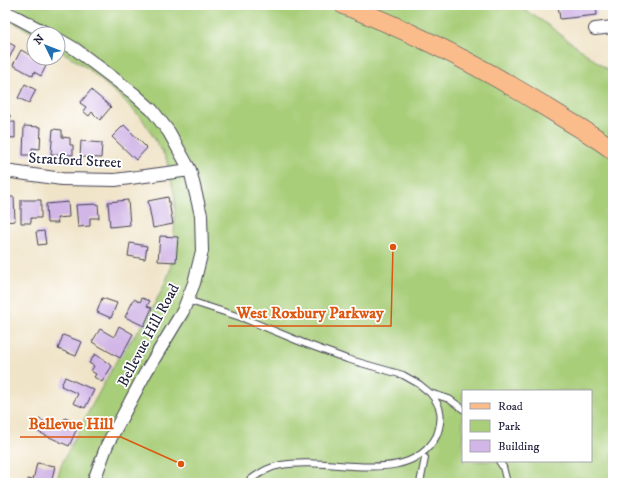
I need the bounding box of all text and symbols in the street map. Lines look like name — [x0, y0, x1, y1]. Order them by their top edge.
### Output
north arrow — [26, 26, 66, 66]
text: N — [31, 32, 48, 48]
street label: Stratford Street — [28, 149, 122, 172]
street label: Bellevue Hill Road — [113, 280, 184, 390]
callout: West Roxbury Parkway — [228, 298, 391, 326]
text: West Roxbury Parkway — [235, 303, 384, 323]
legend — [462, 390, 592, 462]
text: Road — [498, 399, 523, 414]
callout: Bellevue Hill — [20, 409, 121, 437]
text: Bellevue Hill — [29, 414, 115, 434]
text: Park — [498, 419, 520, 434]
text: Building — [498, 439, 539, 454]

